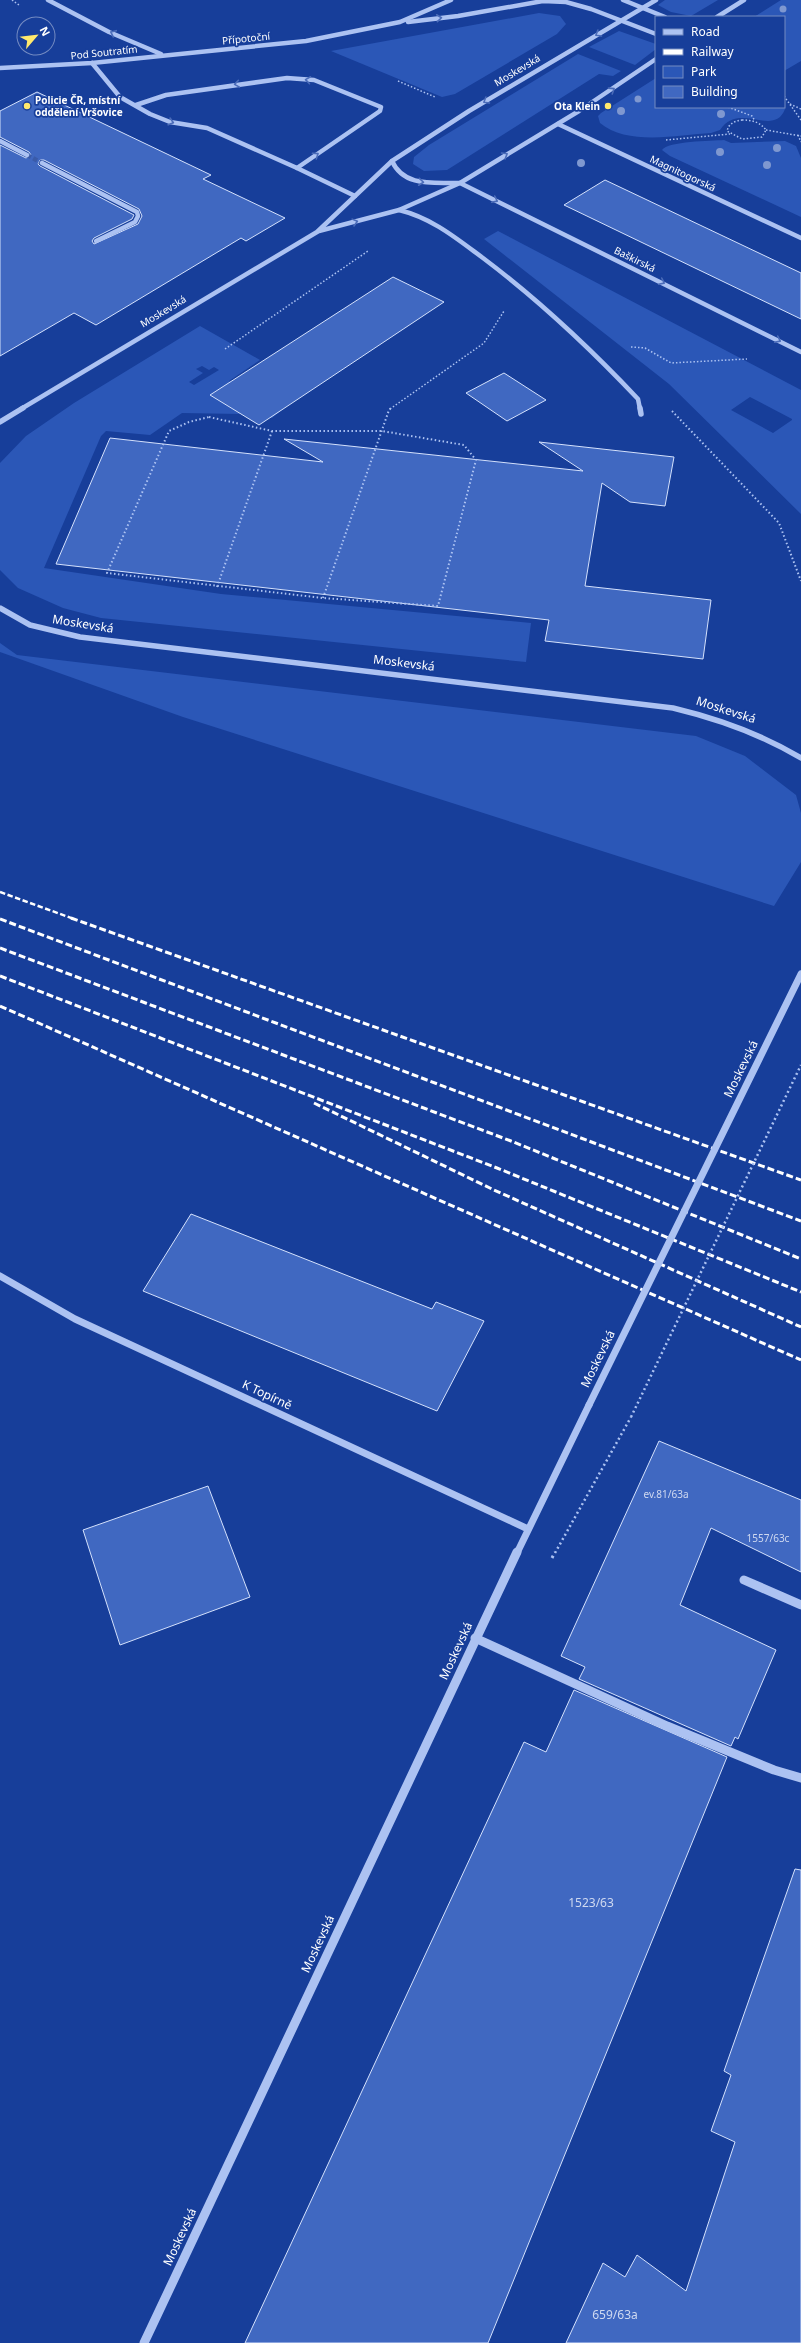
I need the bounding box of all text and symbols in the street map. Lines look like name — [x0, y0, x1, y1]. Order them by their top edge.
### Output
one-way arrow — [436, 14, 442, 23]
north arrow — [16, 16, 56, 56]
legend — [655, 16, 785, 108]
text: Road — [691, 23, 720, 40]
text: N — [37, 24, 54, 39]
street label: Přípotoční — [221, 28, 271, 47]
one-way arrow — [595, 29, 602, 37]
one-way arrow — [109, 30, 117, 38]
street label: Pod Soutratím — [70, 42, 138, 62]
text: Railway — [691, 43, 735, 60]
street label: Moskevská — [491, 51, 543, 89]
text: Park — [691, 63, 717, 80]
one-way arrow — [305, 76, 311, 85]
one-way arrow — [234, 79, 240, 88]
text: Building — [691, 83, 738, 100]
one-way arrow — [608, 87, 615, 94]
place label: Policie ČR, místní oddělení Vršovice — [35, 93, 123, 119]
one-way arrow — [483, 96, 490, 104]
place label: Ota Klein — [554, 99, 600, 113]
marker: Policie ČR, místní oddělení Vršovice — [22, 101, 32, 111]
marker: Ota Klein — [603, 101, 613, 111]
one-way arrow — [167, 117, 174, 126]
street label: Magnitogorská — [648, 152, 718, 194]
one-way arrow — [311, 153, 318, 160]
one-way arrow — [501, 153, 508, 160]
one-way arrow — [418, 177, 424, 186]
one-way arrow — [491, 195, 498, 203]
one-way arrow — [351, 218, 358, 227]
street label: Baškirská — [612, 243, 658, 275]
one-way arrow — [657, 278, 665, 285]
street label: Moskevská — [137, 292, 189, 330]
one-way arrow — [774, 335, 781, 343]
street label: Moskevská — [51, 610, 115, 637]
street label: Moskevská — [372, 650, 436, 675]
street label: Moskevská — [694, 692, 758, 727]
street label: Moskevská — [719, 1037, 762, 1100]
street label: Moskevská — [576, 1327, 619, 1390]
street label: K Topírně — [239, 1376, 295, 1414]
house number: ev.81/63a — [643, 1487, 689, 1501]
house number: 1557/63c — [747, 1531, 790, 1545]
street label: Moskevská — [435, 1619, 476, 1682]
house number: 1523/63 — [568, 1894, 614, 1911]
street label: Moskevská — [297, 1912, 338, 1975]
street label: Moskevská — [159, 2205, 200, 2268]
house number: 659/63a — [592, 2306, 638, 2323]

